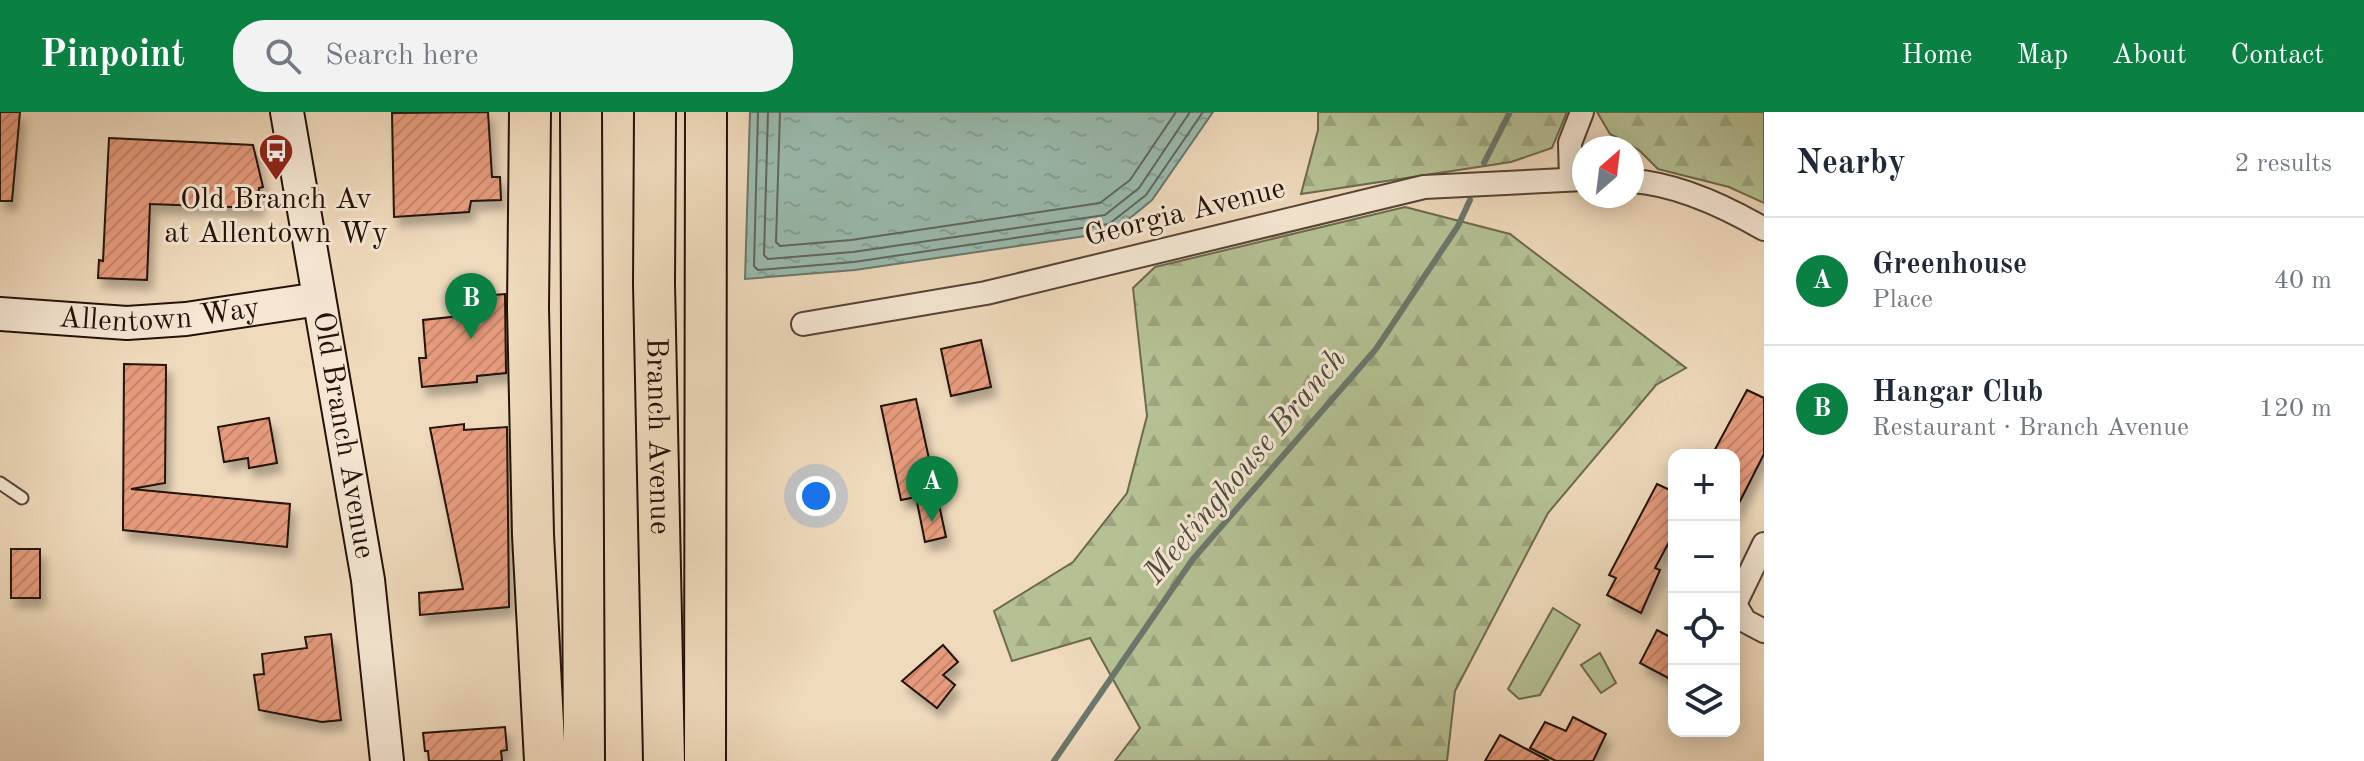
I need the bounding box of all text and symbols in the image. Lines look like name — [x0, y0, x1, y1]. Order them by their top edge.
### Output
search box — [233, 20, 793, 92]
icon: search — [261, 34, 305, 78]
text: Pinpoint — [40, 37, 185, 75]
text: Search here — [325, 41, 479, 71]
text: Home — [1901, 42, 1972, 70]
text: Map — [2016, 42, 2068, 70]
text: About — [2112, 42, 2187, 70]
text: Contact — [2231, 42, 2324, 70]
bus stop icon: Old Branch Av at Allentown Wy — [257, 132, 295, 182]
north arrow — [1572, 136, 1644, 208]
text: Nearby — [1796, 147, 1906, 181]
text: 2 results — [2234, 151, 2332, 177]
street label: Georgia Avenue — [1082, 174, 1288, 252]
place label: Old Branch Av at Allentown Wy — [164, 185, 388, 249]
text: Greenhouse — [1872, 250, 2027, 280]
text: A — [1812, 268, 1832, 294]
text: 40 m — [2274, 268, 2332, 294]
pin: B — [445, 273, 497, 339]
text: Place — [1872, 287, 1933, 313]
street label: Allentown Way — [58, 293, 262, 338]
street label: Old Branch Avenue — [307, 309, 379, 561]
street label: Branch Avenue — [640, 337, 674, 535]
water label: Meetinghouse Branch — [1138, 343, 1353, 591]
text: Hangar Club — [1872, 378, 2043, 408]
text: B — [1813, 396, 1831, 422]
text: 120 m — [2259, 396, 2332, 422]
text: Restaurant · Branch Avenue — [1872, 415, 2189, 441]
map controls — [1668, 449, 1740, 737]
button: + — [1668, 449, 1740, 521]
pin: A — [906, 456, 958, 522]
your location — [796, 476, 836, 516]
button: − — [1668, 521, 1740, 593]
button: locate — [1668, 593, 1740, 665]
button: layers — [1668, 665, 1740, 737]

